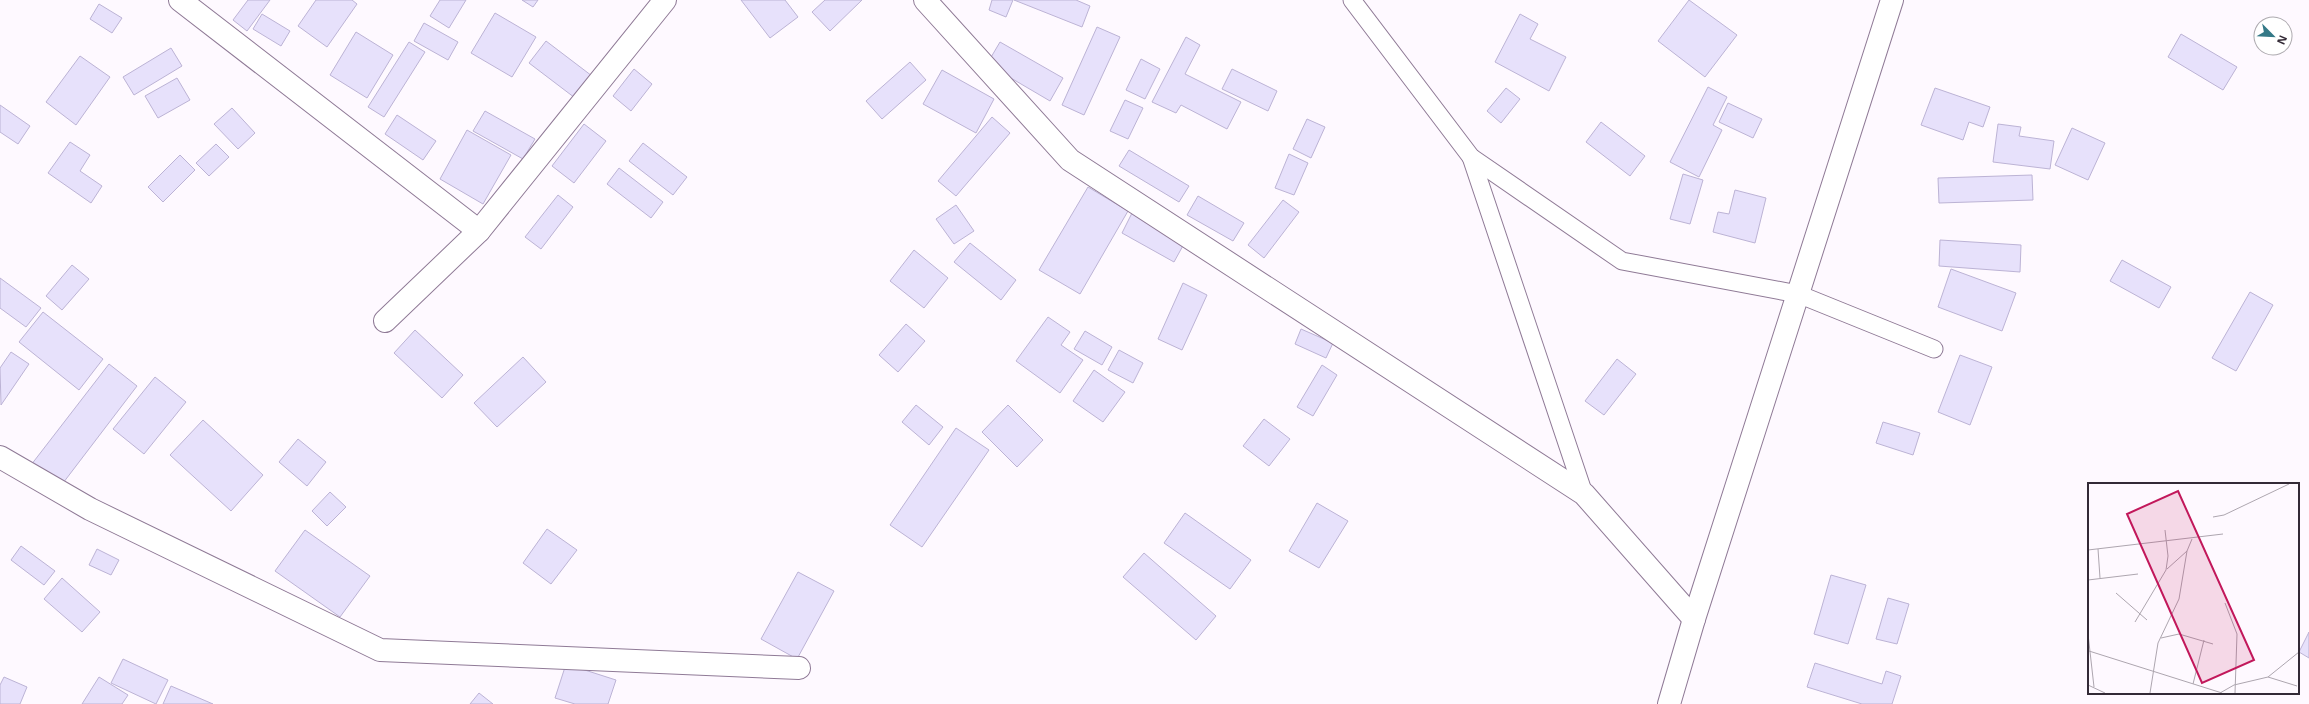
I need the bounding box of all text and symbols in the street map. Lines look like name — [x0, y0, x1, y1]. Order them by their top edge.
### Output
north arrow — [2253, 16, 2293, 56]
text: N — [2274, 33, 2291, 47]
inset map — [2088, 483, 2299, 694]

